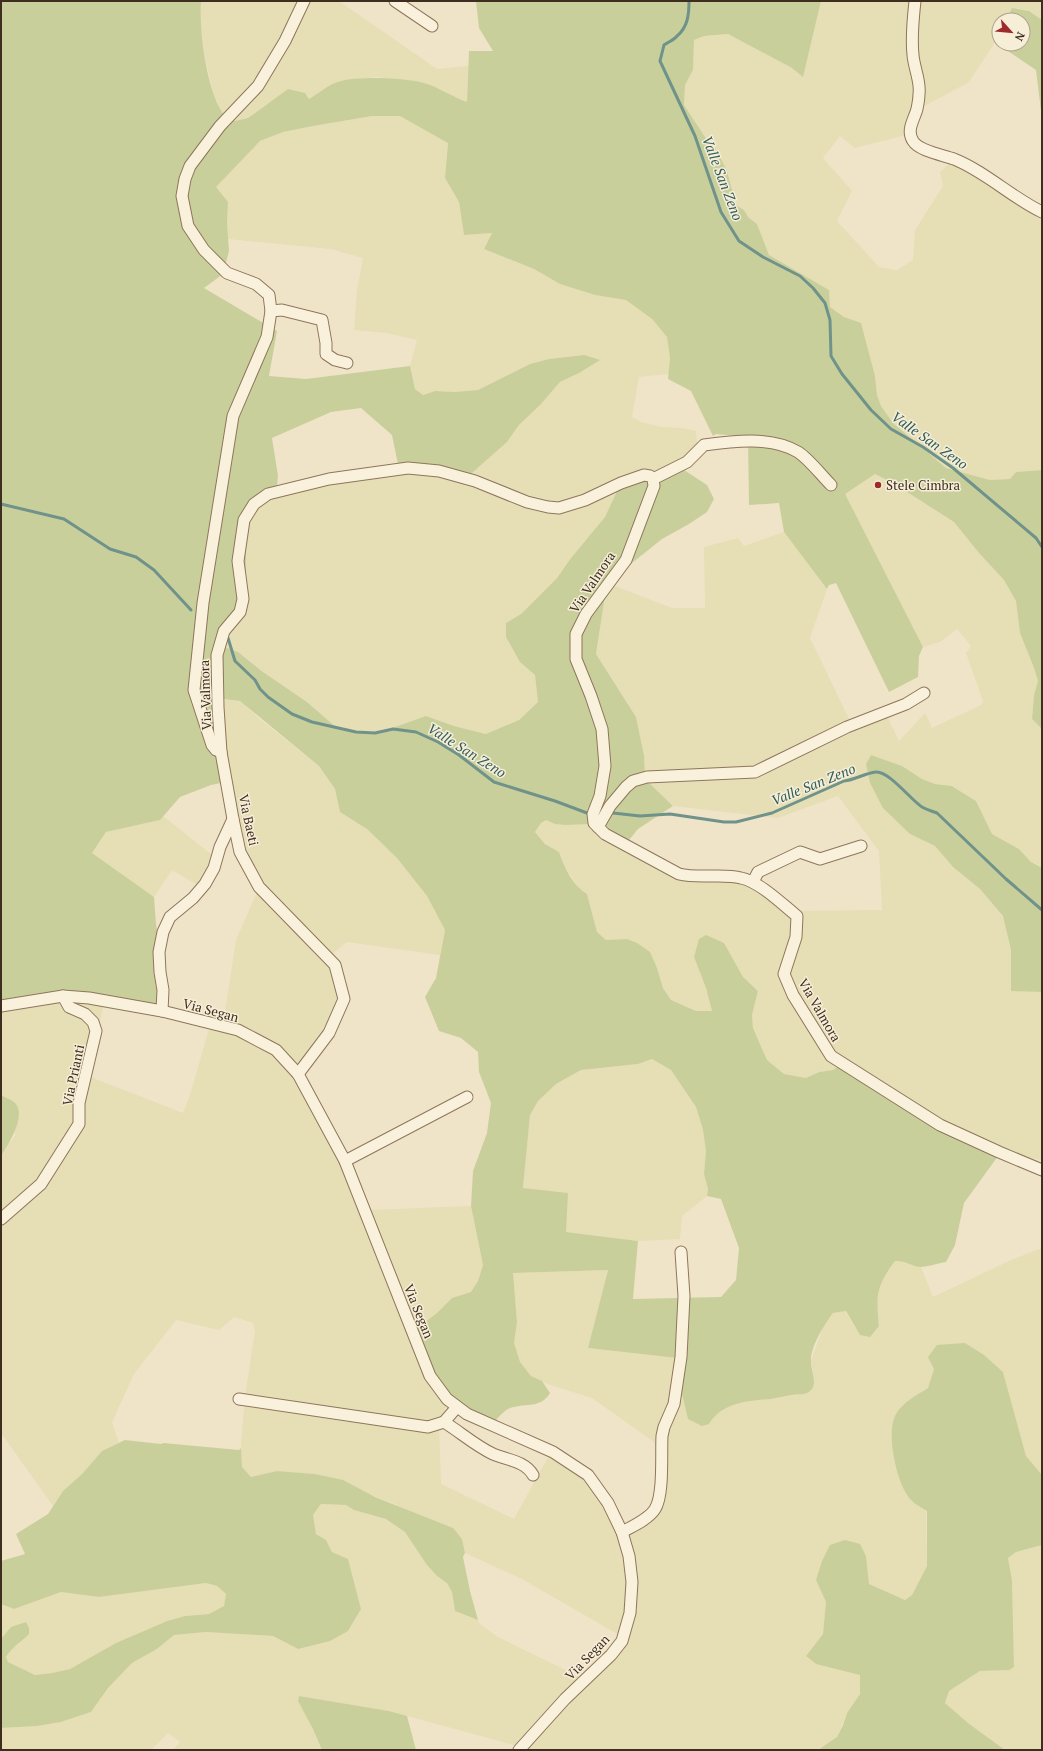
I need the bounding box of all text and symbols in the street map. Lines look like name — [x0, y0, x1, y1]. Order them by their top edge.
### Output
north arrow — [991, 12, 1031, 52]
text: N — [1011, 30, 1028, 44]
water label: Valle San Zeno — [698, 133, 748, 223]
water label: Valle San Zeno — [888, 407, 972, 473]
place label: Stele Cimbra — [886, 476, 961, 494]
marker: Stele Cimbra — [873, 480, 883, 490]
street label: Via Valmora — [565, 547, 619, 616]
street label: Via Valmora — [195, 659, 215, 731]
water label: Valle San Zeno — [424, 718, 510, 782]
water label: Valle San Zeno — [768, 758, 858, 810]
street label: Via Baeti — [235, 793, 263, 848]
street label: Via Valmora — [795, 975, 846, 1045]
street label: Via Segan — [181, 994, 241, 1026]
street label: Via Prianti — [58, 1043, 88, 1107]
street label: Via Segan — [400, 1281, 438, 1341]
street label: Via Segan — [561, 1630, 614, 1684]

